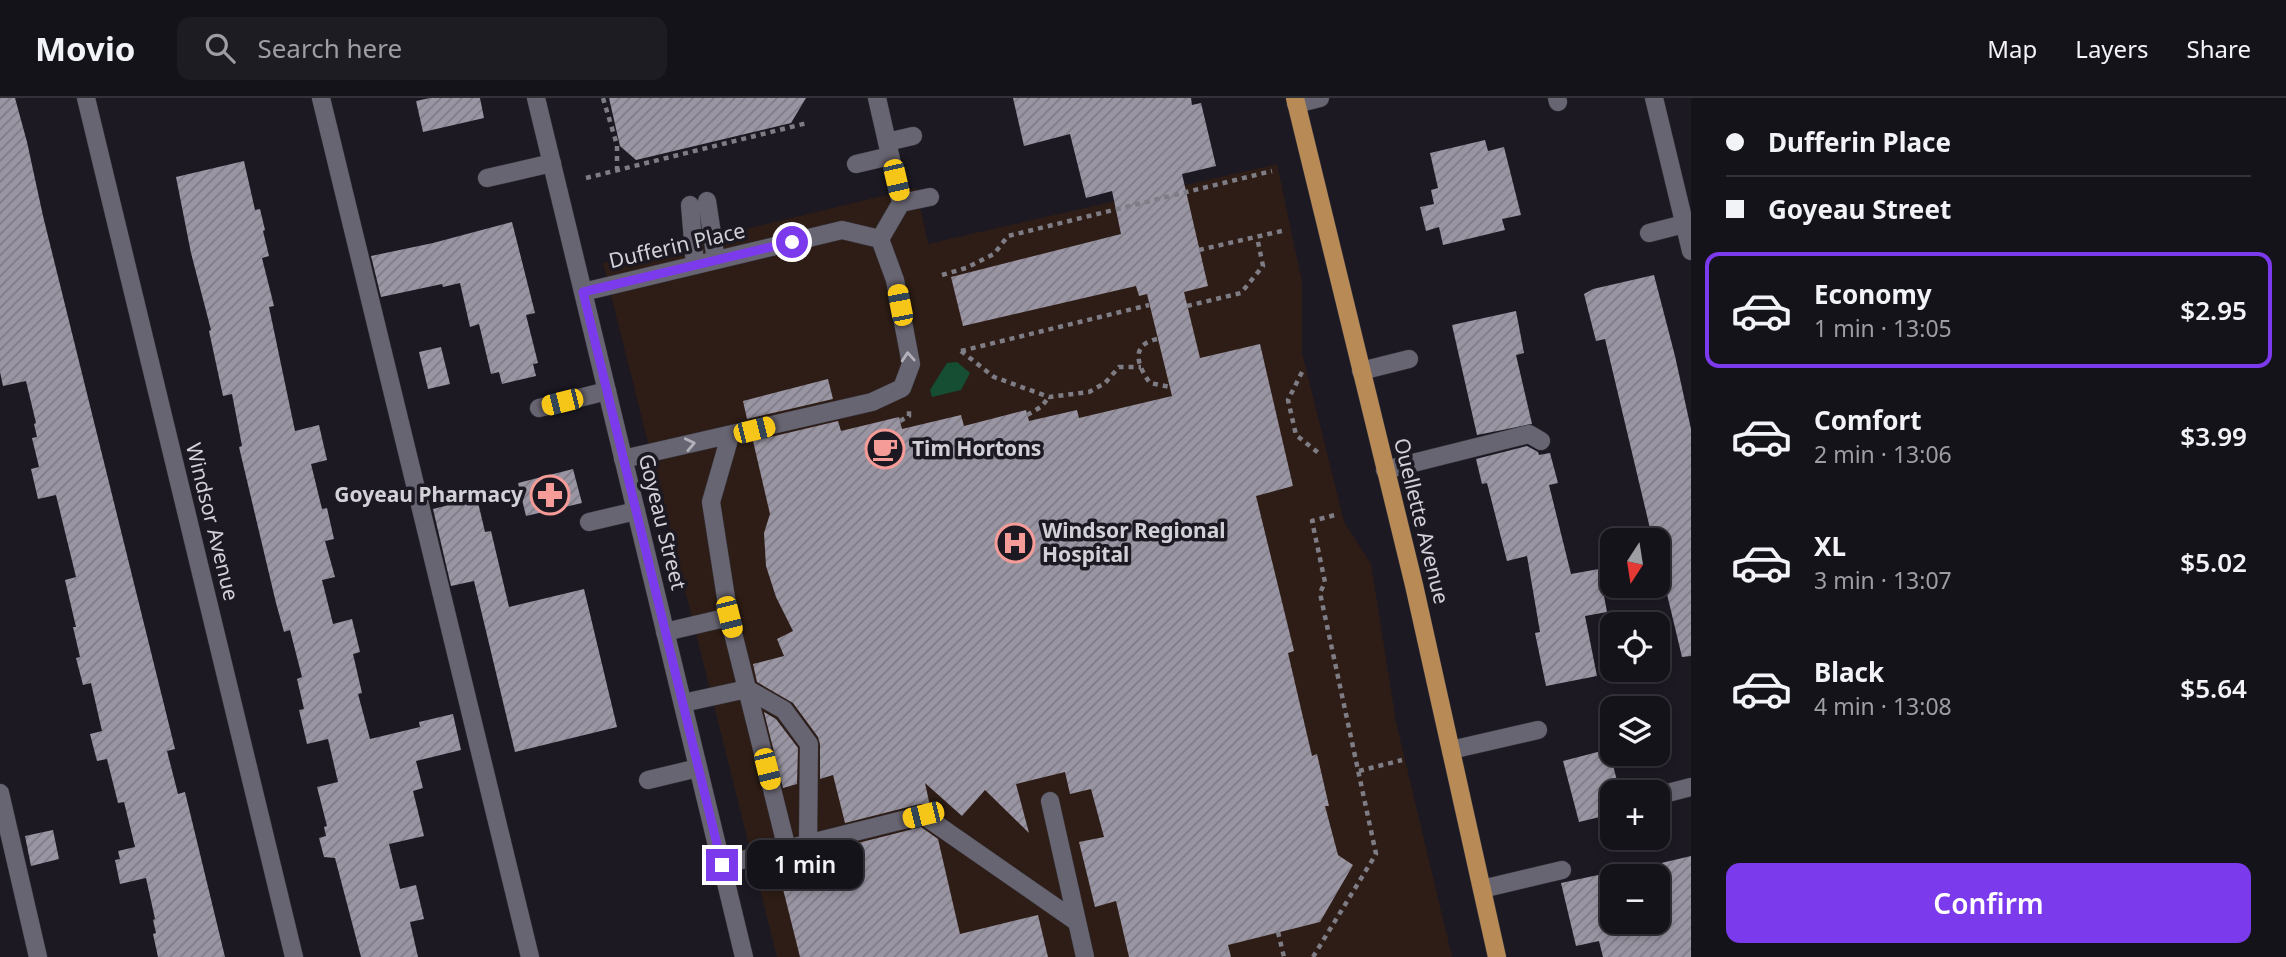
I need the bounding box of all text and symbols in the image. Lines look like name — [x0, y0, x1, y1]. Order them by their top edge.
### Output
search box — [177, 17, 667, 80]
text: Movio — [35, 26, 135, 71]
icon: search — [201, 29, 239, 67]
text: Search here — [257, 30, 402, 66]
text: Map — [1987, 32, 2037, 65]
text: Layers — [2075, 32, 2149, 65]
text: Share — [2187, 32, 2251, 65]
text: Dufferin Place — [1768, 124, 1951, 160]
car — [882, 157, 911, 203]
text: Goyeau Street — [1768, 191, 1951, 227]
street label: Dufferin Place — [606, 216, 748, 274]
route start — [776, 226, 808, 258]
text: Economy — [1814, 276, 1932, 312]
icon: car — [1730, 279, 1793, 342]
car — [886, 282, 915, 328]
text: $2.95 — [2180, 292, 2247, 328]
text: 1 min · 13:05 — [1814, 312, 1952, 344]
one-way arrow — [901, 351, 916, 362]
car — [540, 387, 585, 417]
text: Comfort — [1814, 402, 1922, 438]
icon: car — [1730, 405, 1793, 468]
car — [732, 415, 777, 445]
text: $3.99 — [2180, 418, 2247, 454]
cafe icon: Tim Hortons — [864, 428, 906, 470]
place label: Tim Hortons — [912, 434, 1041, 462]
street label: Ouellette Avenue — [1388, 435, 1456, 607]
one-way arrow — [684, 438, 696, 453]
text: 2 min · 13:06 — [1814, 438, 1952, 470]
street label: Windsor Avenue — [180, 440, 246, 603]
street label: Goyeau Street — [633, 451, 693, 593]
pharmacy icon: Goyeau Pharmacy — [529, 474, 571, 516]
place label: Goyeau Pharmacy — [334, 480, 523, 508]
place label: Windsor Regional Hospital — [1042, 516, 1226, 568]
hospital icon: Windsor Regional Hospital — [994, 522, 1036, 564]
north arrow — [1600, 528, 1670, 598]
map controls — [1600, 528, 1670, 934]
text: XL — [1814, 528, 1846, 564]
icon: car — [1730, 531, 1793, 594]
text: $5.02 — [2180, 544, 2247, 580]
text: 3 min · 13:07 — [1814, 564, 1952, 596]
car — [714, 594, 745, 640]
button: locate — [1600, 612, 1670, 682]
text: Black — [1814, 654, 1884, 690]
icon: car — [1730, 657, 1793, 720]
text: $5.64 — [2180, 670, 2247, 706]
text: 4 min · 13:08 — [1814, 690, 1952, 722]
button: layers — [1600, 696, 1670, 766]
car — [752, 746, 783, 792]
button: + — [1600, 780, 1670, 850]
car — [901, 800, 946, 830]
callout: 1 min — [746, 840, 862, 890]
text: 1 min — [774, 848, 836, 880]
route end — [706, 849, 738, 881]
button: Confirm — [1726, 863, 2251, 943]
button: − — [1600, 864, 1670, 934]

